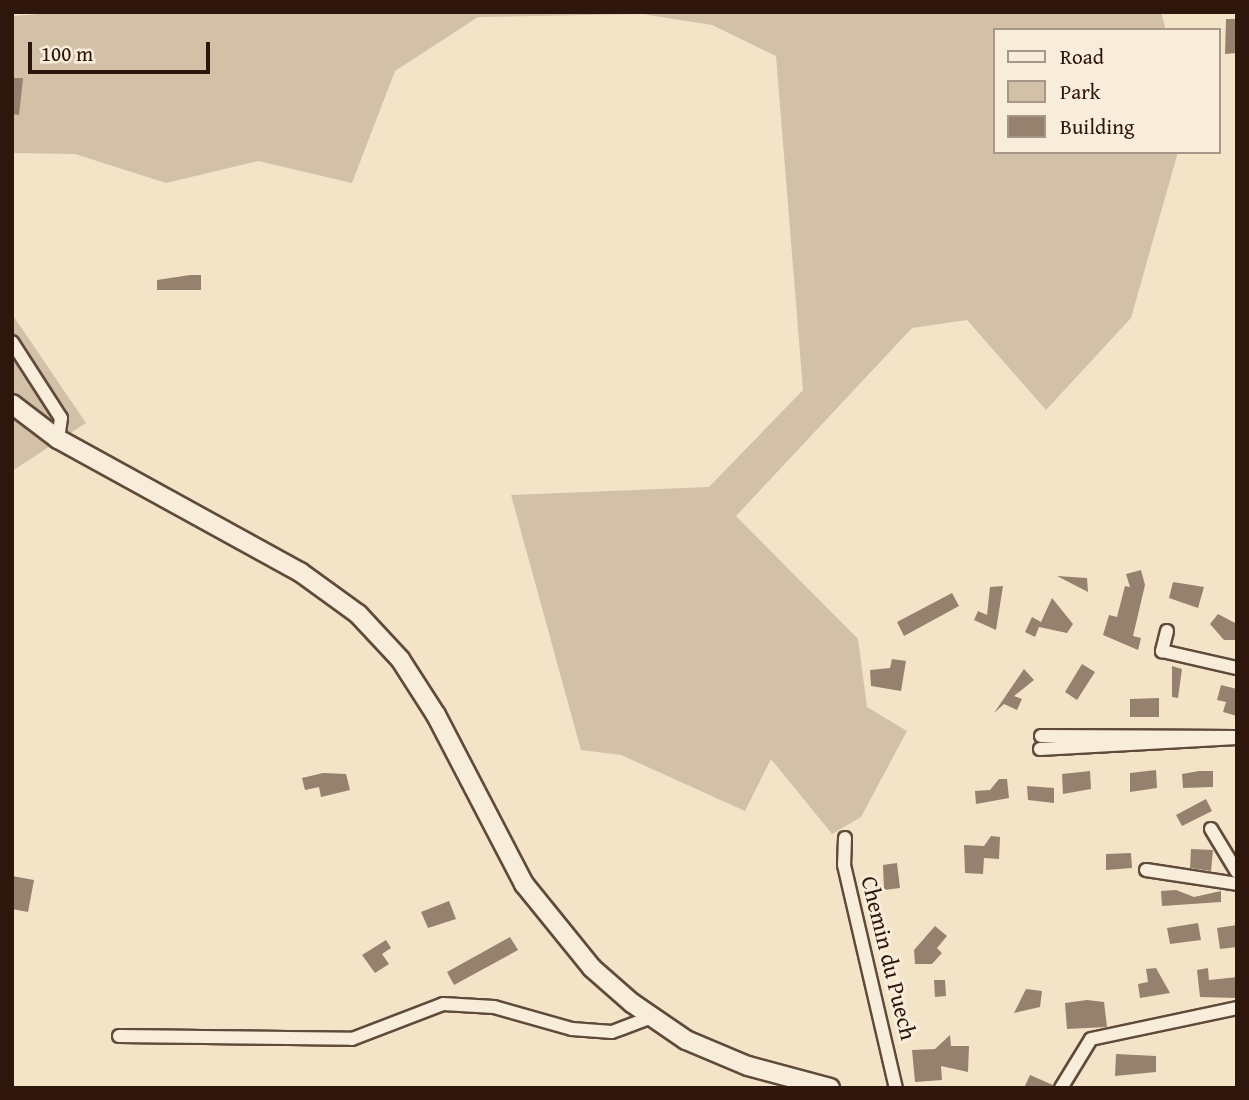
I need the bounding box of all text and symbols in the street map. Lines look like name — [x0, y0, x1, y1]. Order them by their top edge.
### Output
scale bar — [32, 28, 214, 72]
legend — [993, 28, 1221, 154]
text: 100 m — [41, 38, 93, 69]
text: Road — [1060, 41, 1104, 72]
text: Park — [1060, 76, 1101, 107]
text: Building — [1060, 111, 1134, 142]
street label: Chemin du Puech — [855, 873, 923, 1043]

